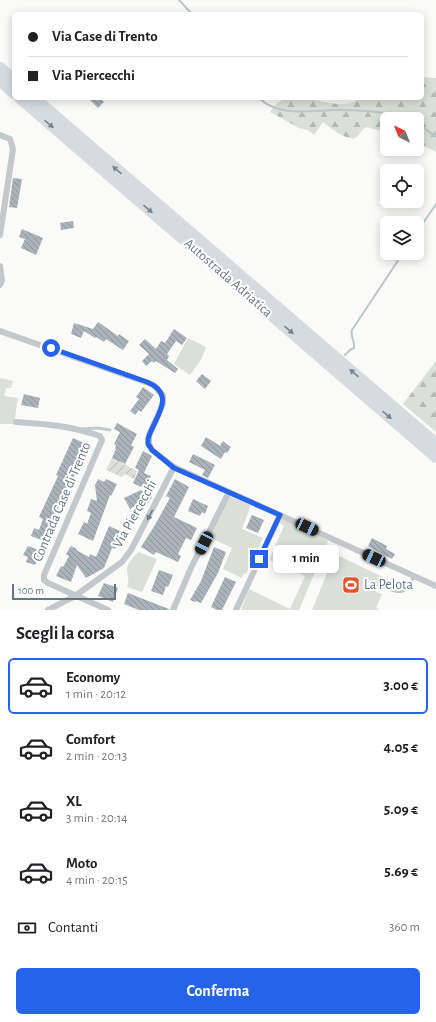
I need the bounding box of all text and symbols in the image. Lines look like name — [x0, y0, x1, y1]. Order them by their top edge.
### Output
text: Via Case di Trento — [52, 29, 158, 44]
text: Via Piercecchi — [52, 68, 135, 83]
north arrow — [380, 112, 424, 156]
map controls — [380, 112, 424, 260]
one-way arrow — [44, 119, 55, 128]
button: locate — [380, 164, 424, 208]
one-way arrow — [112, 165, 122, 174]
one-way arrow — [143, 204, 153, 213]
button: layers — [380, 216, 424, 260]
street label: Autostrada Adriatica — [181, 236, 275, 320]
one-way arrow — [284, 325, 294, 334]
route start — [42, 339, 60, 357]
one-way arrow — [348, 369, 359, 378]
one-way arrow — [382, 410, 393, 419]
street label: Contrada Case di Trento — [31, 440, 94, 564]
street label: Via Piercecchi — [111, 478, 159, 550]
one-way arrow — [147, 509, 153, 520]
car — [294, 516, 320, 538]
car — [193, 530, 215, 556]
callout: 1 min — [273, 545, 339, 573]
car — [361, 547, 387, 569]
route end — [250, 550, 268, 568]
text: 1 min — [292, 552, 320, 565]
sports icon: La Pelota — [341, 575, 361, 595]
place label: La Pelota — [364, 578, 414, 592]
scale bar — [12, 582, 116, 601]
text: 100 m — [18, 585, 44, 596]
text: Scegli la corsa — [16, 625, 115, 643]
icon: car — [18, 668, 54, 704]
text: Economy — [66, 670, 120, 685]
text: 3.00 € — [383, 678, 418, 693]
text: 1 min · 20:12 — [66, 688, 126, 701]
icon: car — [18, 730, 54, 766]
text: Comfort — [66, 732, 115, 747]
text: 4.05 € — [383, 740, 418, 755]
text: 2 min · 20:13 — [66, 750, 127, 763]
icon: car — [18, 792, 54, 828]
text: XL — [66, 794, 82, 809]
text: 5.09 € — [384, 802, 418, 817]
text: 3 min · 20:14 — [66, 812, 128, 825]
icon: car — [18, 854, 54, 890]
text: Moto — [66, 856, 98, 871]
text: 5.69 € — [384, 864, 418, 879]
text: 4 min · 20:15 — [66, 874, 128, 887]
icon: cash — [16, 917, 38, 939]
text: Contanti — [48, 920, 98, 935]
text: 360 m — [389, 921, 420, 934]
button: Conferma — [16, 968, 420, 1014]

